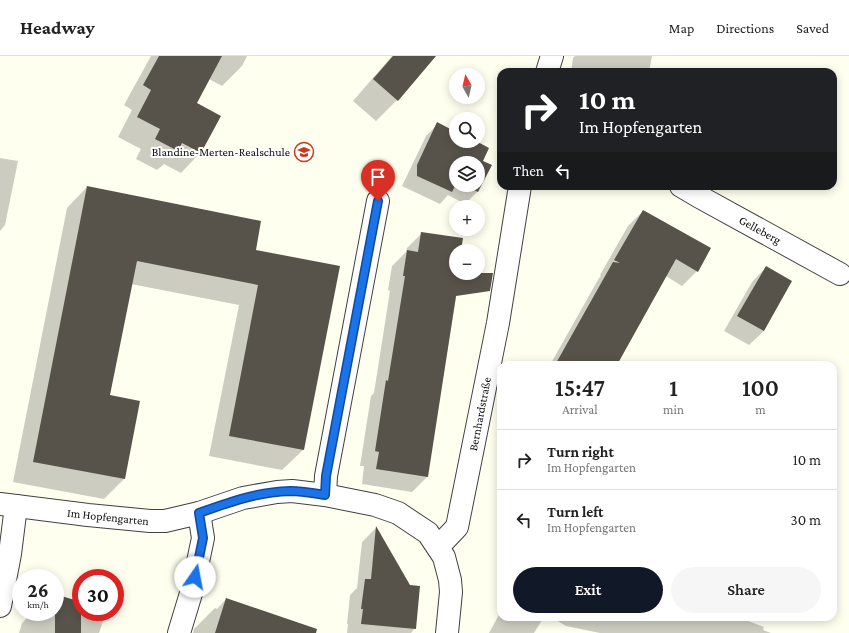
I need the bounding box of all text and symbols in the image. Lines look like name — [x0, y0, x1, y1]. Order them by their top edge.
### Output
text: Headway — [20, 17, 95, 38]
text: Map — [669, 20, 694, 36]
text: Directions — [716, 20, 774, 36]
text: Saved — [796, 20, 829, 36]
north arrow — [449, 68, 485, 104]
map controls — [449, 68, 485, 280]
icon: right — [513, 84, 565, 136]
text: 10 m — [579, 84, 636, 115]
button: search — [449, 112, 485, 148]
text: Im Hopfengarten — [579, 117, 702, 137]
school or university icon: Blandine-Merten-Realschule — [293, 141, 315, 163]
place label: Blandine-Merten-Realschule — [152, 145, 290, 159]
button: layers — [449, 156, 485, 192]
pin — [361, 160, 395, 201]
icon: left — [552, 160, 574, 182]
text: Then — [513, 163, 544, 179]
icon: arrive — [367, 166, 389, 188]
button: + — [449, 200, 485, 236]
street label: Gelleberg — [737, 213, 784, 247]
button: − — [449, 244, 485, 280]
text: 15:47 — [555, 374, 605, 401]
text: 1 — [669, 374, 678, 401]
text: 100 — [742, 374, 779, 401]
street label: Bernhardstraße — [466, 376, 494, 452]
text: Arrival — [562, 402, 598, 417]
text: min — [663, 402, 684, 417]
text: m — [755, 402, 766, 417]
text: Turn right — [547, 444, 614, 460]
icon: right — [513, 449, 535, 471]
text: 10 m — [793, 452, 821, 468]
text: Im Hopfengarten — [547, 460, 636, 475]
text: Turn left — [547, 504, 603, 520]
street label: Im Hopfengarten — [66, 506, 150, 528]
icon: left — [513, 509, 535, 531]
text: 30 m — [791, 512, 821, 528]
text: Im Hopfengarten — [547, 520, 636, 535]
position arrow — [174, 556, 216, 598]
button: Exit — [513, 567, 663, 613]
button: Share — [671, 567, 821, 613]
speed limit sign: 30 — [72, 569, 124, 621]
text: 26 — [27, 579, 49, 601]
text: km/h — [27, 599, 49, 610]

